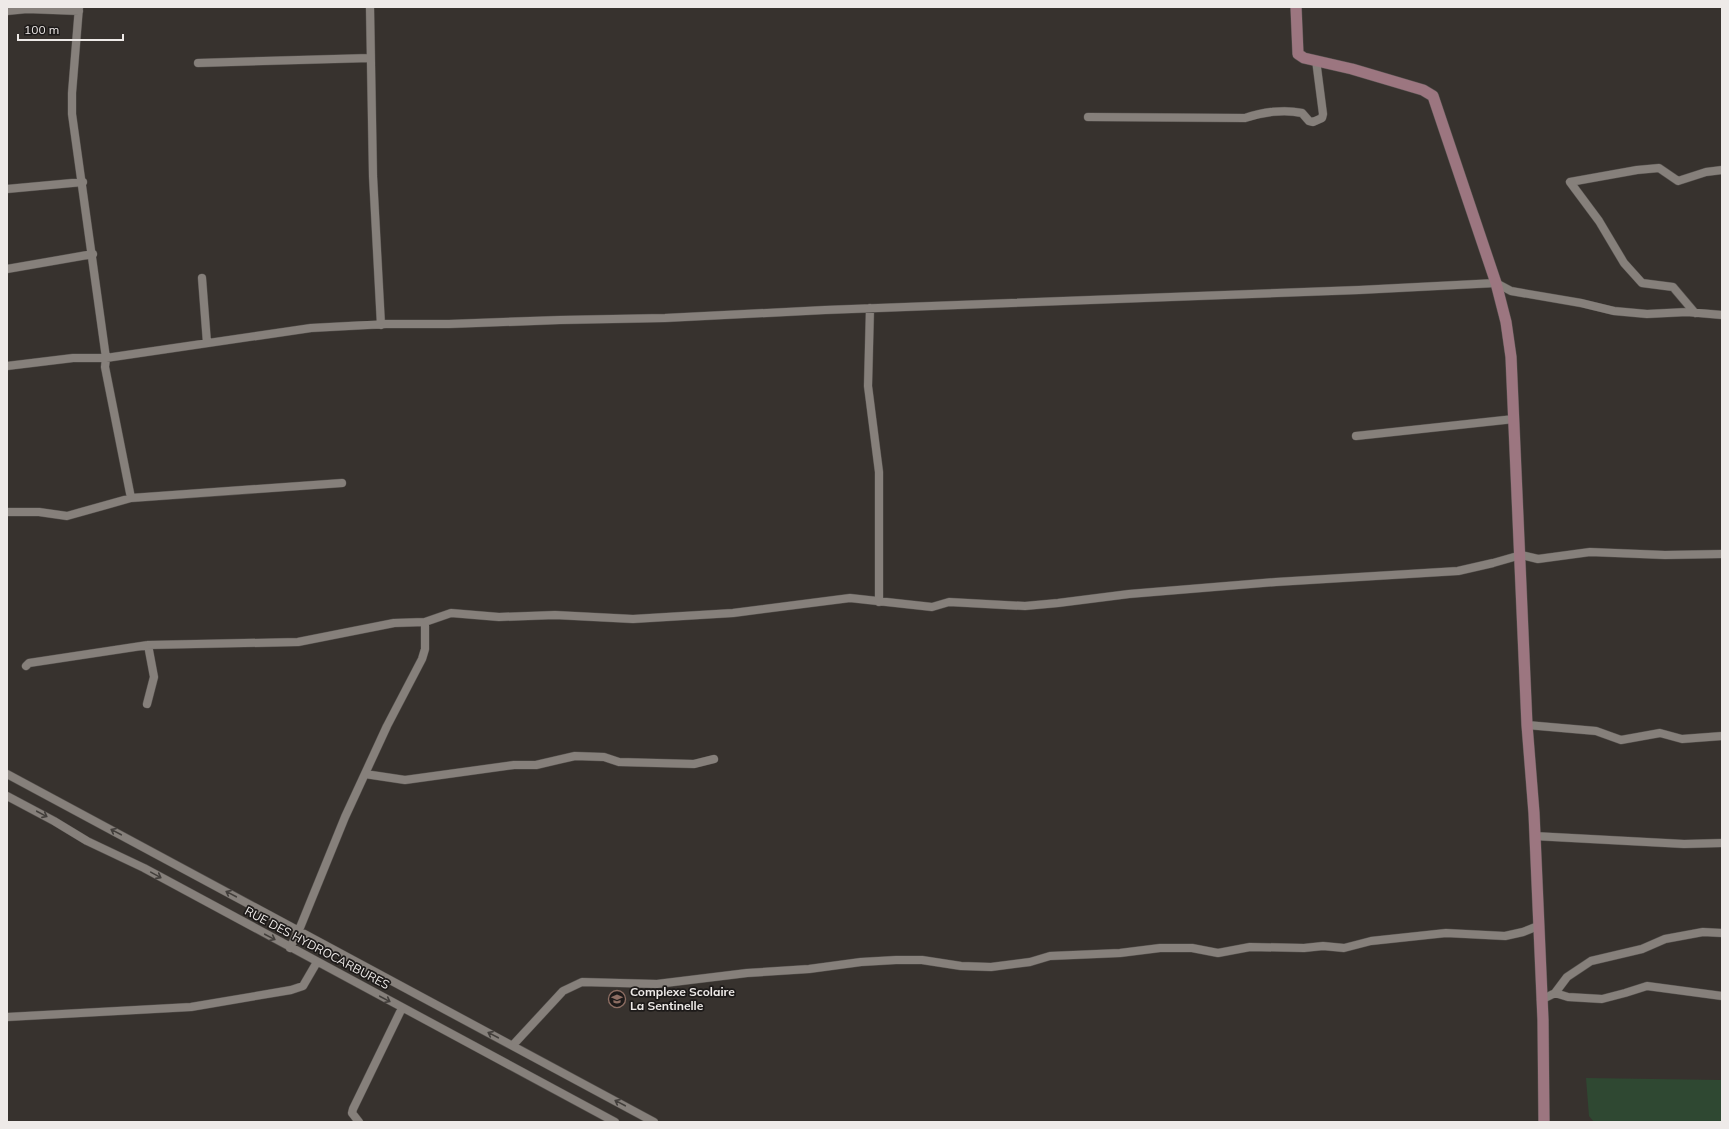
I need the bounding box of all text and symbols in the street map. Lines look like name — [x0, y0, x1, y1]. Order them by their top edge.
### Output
scale bar — [18, 16, 123, 42]
text: 100 m — [24, 22, 59, 37]
one-way arrow — [35, 811, 47, 818]
one-way arrow — [110, 828, 122, 836]
one-way arrow — [150, 871, 162, 879]
one-way arrow — [225, 889, 237, 897]
street label: RUE DES HYDROCARBURES — [242, 903, 392, 992]
one-way arrow — [264, 934, 276, 941]
place label: Complexe Scolaire La Sentinelle — [630, 984, 735, 1013]
school or university icon: Complexe Scolaire La Sentinelle — [607, 989, 627, 1009]
one-way arrow — [379, 995, 391, 1003]
one-way arrow — [487, 1031, 499, 1038]
one-way arrow — [614, 1099, 626, 1107]

